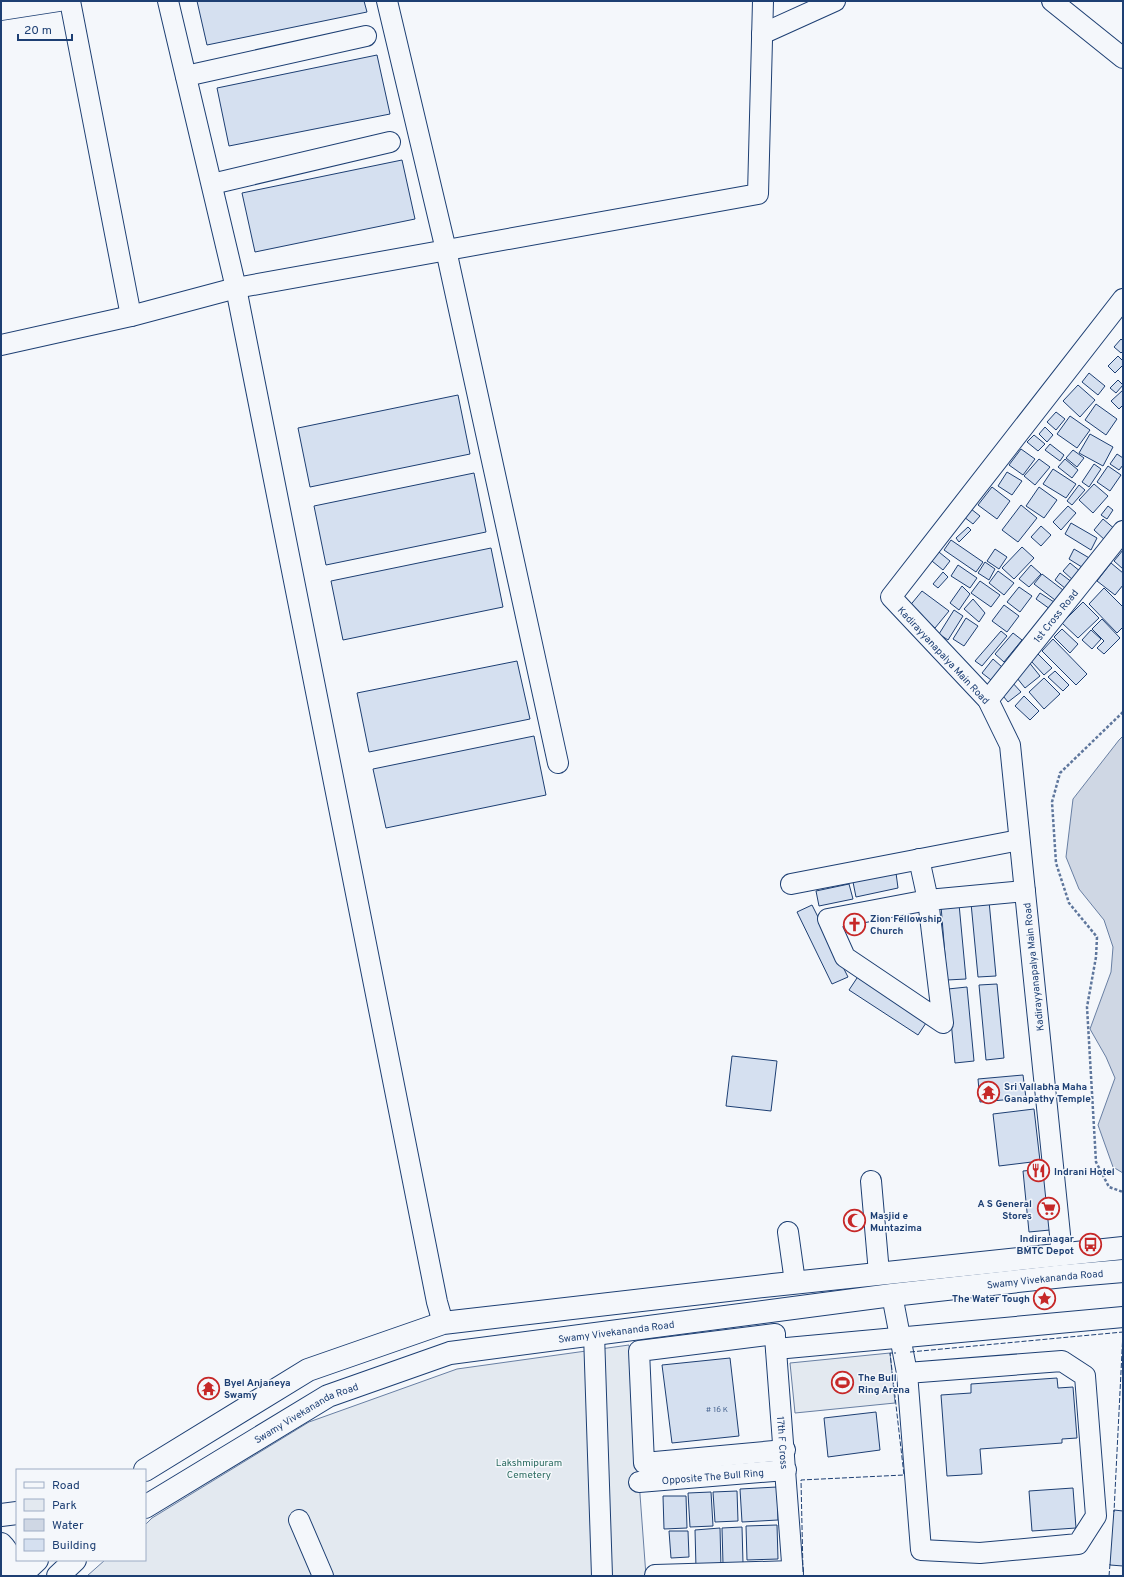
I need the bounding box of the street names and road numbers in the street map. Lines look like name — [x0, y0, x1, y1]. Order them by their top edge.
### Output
street label: 1st Cross Road — [1031, 587, 1082, 646]
street label: Kadirayyanapalya Main Road — [894, 604, 992, 708]
street label: Kadirayyanapalya Main Road — [1021, 902, 1048, 1032]
street label: Swamy Vivekananda Road — [986, 1268, 1104, 1292]
street label: Swamy Vivekananda Road — [557, 1319, 675, 1347]
street label: Swamy Vivekananda Road — [252, 1381, 360, 1447]
street label: 17th F Cross — [773, 1416, 790, 1470]
street label: Opposite The Bull Ring — [661, 1467, 764, 1488]

